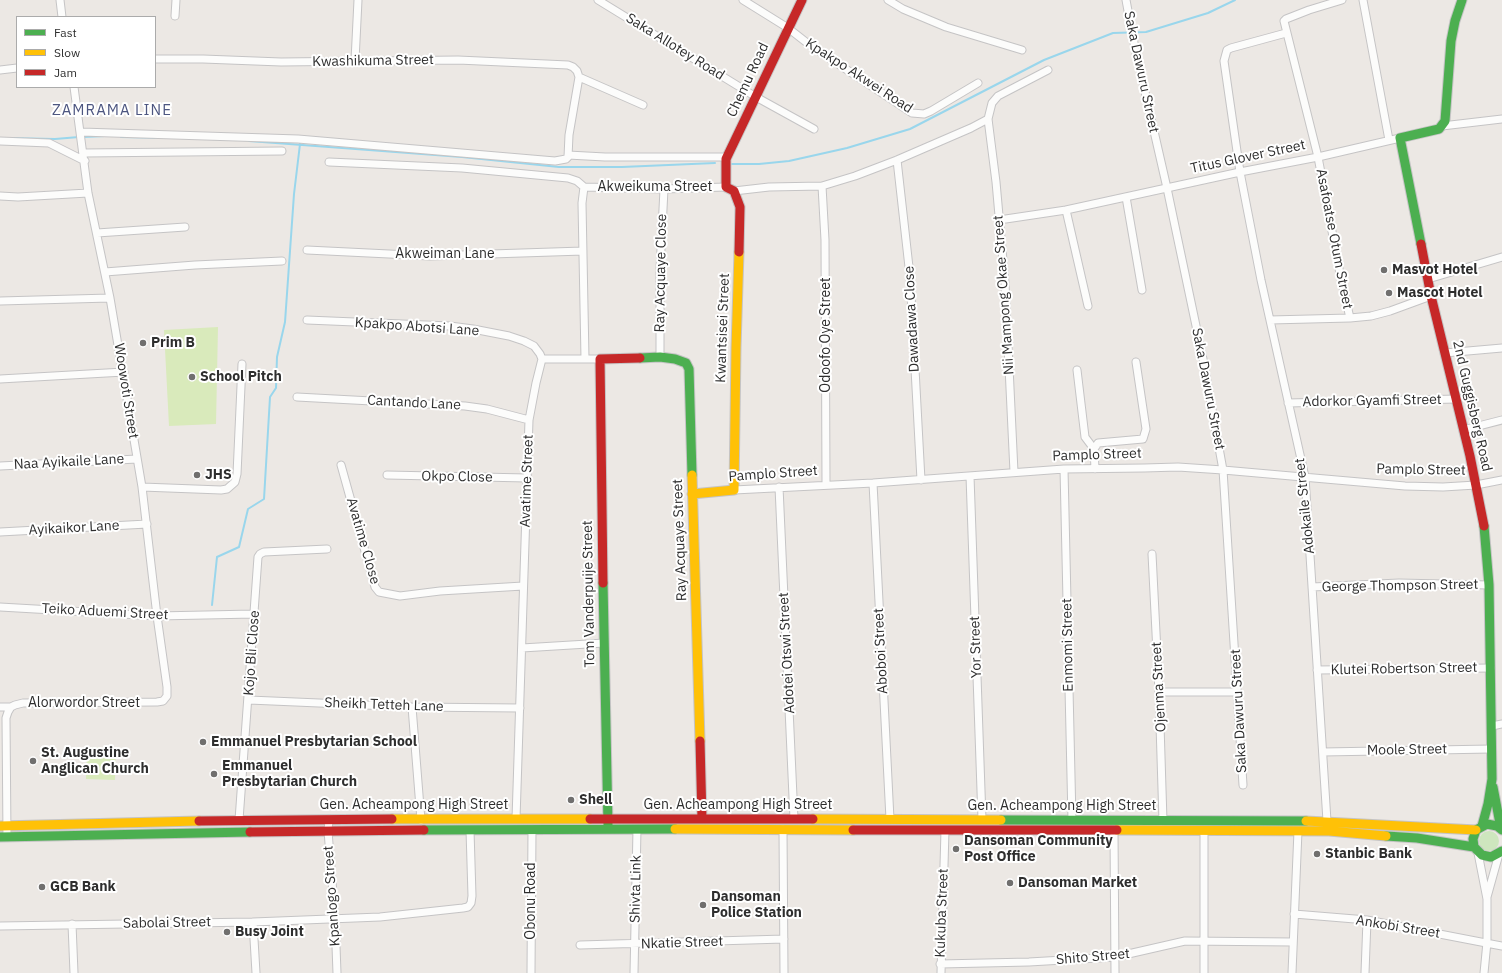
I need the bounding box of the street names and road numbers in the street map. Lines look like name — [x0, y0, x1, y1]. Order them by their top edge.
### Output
street label: Saka Allotey Road — [623, 10, 727, 84]
street label: Saka Dawuru Street — [1120, 10, 1162, 134]
street label: Kpakpo Akwei Road — [802, 35, 916, 117]
street label: Chemu Road — [723, 40, 773, 120]
street label: Kwashikuma Street — [312, 52, 434, 70]
street label: Titus Glover Street — [1189, 137, 1307, 177]
street label: Asafoatse Otum Street — [1312, 167, 1356, 311]
street label: Akweikuma Street — [598, 179, 712, 195]
street label: Ray Acquaye Close — [652, 214, 670, 332]
street label: Nii Mampong Okae Street — [990, 215, 1018, 375]
street label: Akweiman Lane — [395, 246, 495, 262]
street label: Dawadawa Close — [901, 265, 923, 373]
street label: Kwantsisei Street — [713, 273, 733, 383]
street label: Odoofo Oye Street — [818, 277, 834, 393]
street label: Kpakpo Abotsi Lane — [354, 314, 480, 340]
street label: Saka Dawuru Street — [1188, 327, 1228, 451]
street label: 2nd Guggisberg Road — [1449, 339, 1495, 473]
street label: Woowoti Street — [110, 342, 142, 440]
street label: Adorkor Gyamfi Street — [1302, 391, 1442, 411]
street label: Cantando Lane — [367, 392, 461, 414]
street label: Avatime Street — [517, 434, 537, 528]
street label: Pamplo Street — [1052, 445, 1142, 465]
street label: Naa Ayikaile Lane — [13, 451, 125, 473]
street label: Adokaile Street — [1292, 457, 1318, 555]
street label: Pamplo Street — [1376, 461, 1466, 479]
street label: Pamplo Street — [728, 462, 818, 486]
street label: Okpo Close — [421, 468, 493, 486]
street label: Ray Acquaye Street — [669, 479, 691, 601]
street label: Avatime Close — [343, 496, 383, 586]
street label: Ayikaikor Lane — [28, 517, 120, 539]
street label: Tom Vanderpuije Street — [579, 520, 599, 668]
street label: George Thompson Street — [1321, 576, 1479, 596]
street label: Adotei Otswi Street — [775, 592, 799, 714]
street label: Enmomi Street — [1059, 598, 1077, 692]
street label: Teiko Aduemi Street — [41, 600, 169, 624]
street label: Aboboi Street — [870, 608, 892, 694]
street label: Kojo Bli Close — [241, 610, 263, 696]
street label: Yor Street — [967, 616, 985, 678]
street label: Ojenma Street — [1148, 641, 1170, 733]
street label: Saka Dawuru Street — [1227, 649, 1251, 773]
street label: Klutei Robertson Street — [1330, 659, 1478, 679]
street label: Alorwordor Street — [28, 695, 140, 711]
street label: Sheikh Tetteh Lane — [324, 695, 444, 715]
street label: Moole Street — [1367, 741, 1447, 759]
street label: Gen. Acheampong High Street — [320, 797, 508, 813]
street label: Gen. Acheampong High Street — [644, 797, 832, 813]
street label: Gen. Acheampong High Street — [968, 798, 1156, 814]
street label: Kpanlogo Street — [320, 845, 344, 947]
street label: Shivta Link — [627, 855, 645, 923]
street label: Obonu Road — [523, 862, 539, 940]
street label: Kukuba Street — [932, 868, 952, 958]
street label: Ankobi Street — [1355, 912, 1441, 942]
street label: Sabolai Street — [123, 914, 211, 932]
street label: Nkatie Street — [640, 933, 724, 953]
street label: Shito Street — [1055, 945, 1131, 969]

